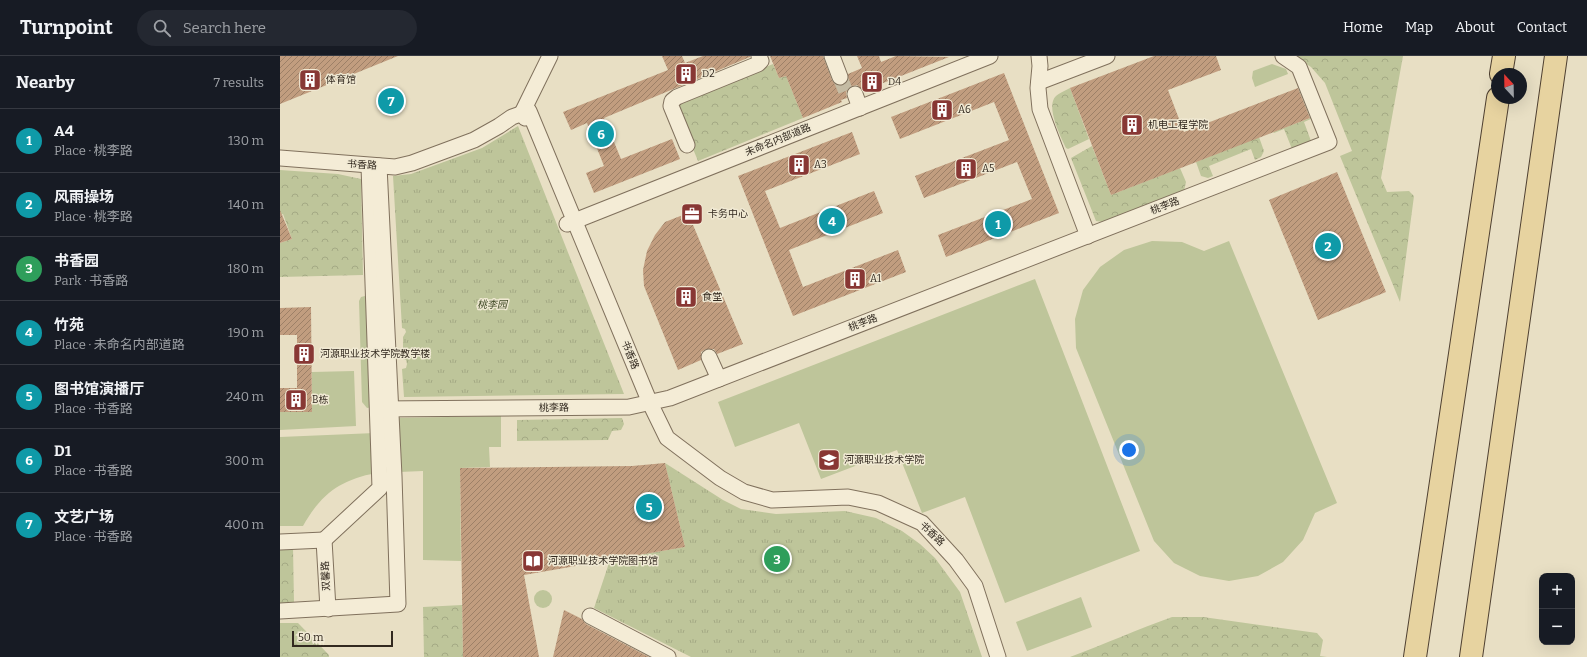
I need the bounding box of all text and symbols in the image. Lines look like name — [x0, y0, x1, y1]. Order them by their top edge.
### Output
search box — [137, 10, 417, 46]
text: Turnpoint — [20, 16, 113, 39]
icon: search — [151, 17, 173, 39]
text: Search here — [183, 19, 266, 37]
text: Home — [1343, 19, 1383, 36]
text: Map — [1405, 19, 1433, 36]
text: About — [1455, 19, 1495, 36]
text: Contact — [1517, 19, 1567, 36]
building icon: D2 — [673, 61, 699, 87]
building icon: 体育馆 — [297, 67, 323, 93]
place label: D2 — [702, 68, 715, 80]
north arrow — [1491, 68, 1527, 104]
building icon: D4 — [859, 69, 885, 95]
text: Nearby — [16, 72, 75, 93]
place label: 体育馆 — [326, 74, 356, 86]
text: 7 results — [214, 75, 264, 90]
place label: D4 — [888, 76, 901, 88]
pin: 7 — [378, 86, 404, 116]
building icon: A6 — [929, 97, 955, 123]
place label: A6 — [958, 104, 971, 116]
building icon: 机电工程学院 — [1119, 112, 1145, 138]
pin: 6 — [588, 119, 614, 149]
place label: 机电工程学院 — [1148, 119, 1208, 131]
street label: 未命名内部道路 — [743, 121, 813, 159]
text: A4 — [54, 122, 74, 140]
text: 1 — [26, 133, 32, 148]
text: 130 m — [228, 133, 264, 148]
text: Place · 桃李路 — [54, 143, 133, 158]
building icon: A3 — [786, 152, 812, 178]
building icon: A5 — [953, 156, 979, 182]
street label: 书香路 — [347, 158, 377, 172]
place label: A3 — [814, 159, 827, 171]
place label: A5 — [982, 163, 994, 175]
text: 风雨操场 — [54, 188, 114, 206]
street label: 桃李路 — [1149, 195, 1181, 217]
text: 2 — [25, 197, 33, 212]
text: 140 m — [228, 197, 264, 212]
office icon: 卡务中心 — [679, 201, 705, 227]
pin: 4 — [819, 206, 845, 236]
place label: 卡务中心 — [708, 208, 748, 220]
text: Place · 桃李路 — [54, 209, 133, 224]
pin: 1 — [985, 209, 1011, 239]
pin: 2 — [1315, 231, 1341, 261]
text: 书香园 — [54, 252, 99, 270]
text: 3 — [25, 261, 33, 276]
text: 180 m — [228, 261, 264, 276]
building icon: A1 — [842, 266, 868, 292]
text: Park · 书香路 — [54, 273, 128, 288]
place label: A1 — [870, 273, 881, 285]
building icon: 食堂 — [673, 284, 699, 310]
place label: 食堂 — [702, 291, 722, 303]
park label: 桃李园 — [477, 299, 509, 311]
street label: 桃李路 — [847, 312, 879, 334]
text: 竹苑 — [54, 316, 84, 334]
text: 4 — [25, 325, 33, 340]
text: 190 m — [228, 325, 264, 340]
text: Place · 未命名内部道路 — [54, 337, 185, 352]
street label: 书香路 — [619, 339, 641, 371]
building icon: 河源职业技术学院教学楼 — [291, 341, 317, 367]
place label: 河源职业技术学院教学楼 — [320, 348, 430, 360]
text: 图书馆演播厅 — [54, 380, 144, 398]
building icon: B栋 — [283, 387, 309, 413]
text: 5 — [25, 389, 33, 404]
text: 240 m — [226, 389, 264, 404]
place label: B栋 — [312, 394, 328, 406]
text: Place · 书香路 — [54, 401, 133, 416]
street label: 桃李路 — [539, 402, 569, 414]
your location — [1119, 440, 1139, 460]
text: D1 — [54, 442, 71, 460]
school or university icon: 河源职业技术学院 — [816, 447, 842, 473]
text: 6 — [25, 453, 33, 468]
text: 300 m — [225, 453, 264, 468]
place label: 河源职业技术学院 — [844, 454, 924, 466]
text: Place · 书香路 — [54, 463, 133, 478]
pin: 5 — [636, 492, 662, 522]
text: 文艺广场 — [54, 508, 114, 526]
text: 7 — [26, 517, 33, 532]
text: 400 m — [225, 517, 264, 532]
street label: 书香路 — [917, 519, 947, 549]
text: Place · 书香路 — [54, 529, 133, 544]
pin: 3 — [764, 544, 790, 574]
library icon: 河源职业技术学院图书馆 — [520, 548, 546, 574]
place label: 河源职业技术学院图书馆 — [548, 555, 658, 567]
street label: 双馨路 — [319, 561, 333, 591]
map controls — [1539, 573, 1575, 645]
button: + — [1539, 573, 1575, 609]
button: − — [1539, 609, 1575, 645]
scale bar — [292, 629, 393, 648]
text: 50 m — [298, 631, 324, 644]

